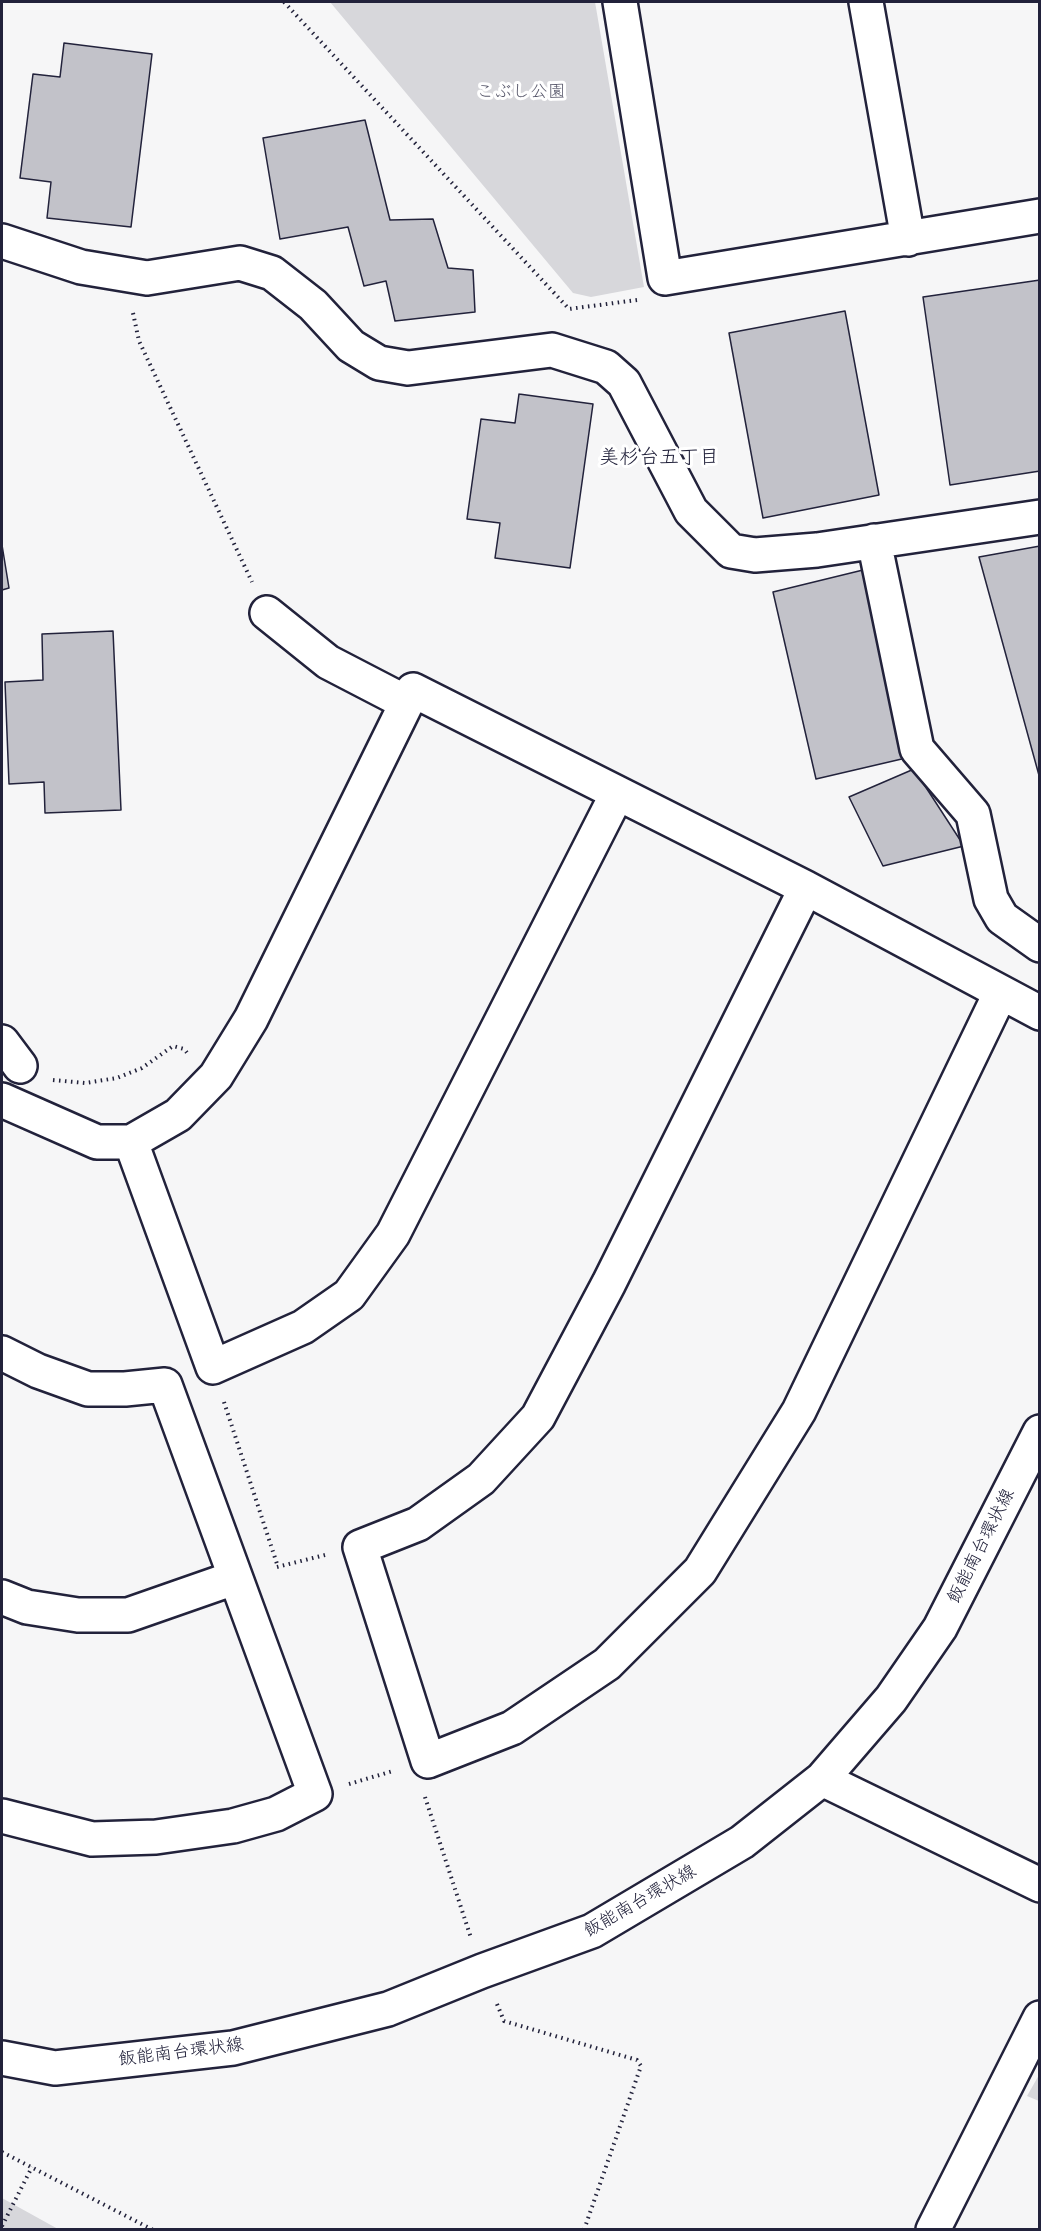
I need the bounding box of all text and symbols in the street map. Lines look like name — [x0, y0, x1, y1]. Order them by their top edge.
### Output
park label: こぶし公園 — [476, 81, 566, 103]
district label: 美杉台五丁目 — [599, 445, 719, 469]
street label: 飯能南台環状線 — [943, 1485, 1019, 1607]
street label: 飯能南台環状線 — [580, 1860, 700, 1942]
street label: 飯能南台環状線 — [117, 2034, 245, 2070]

